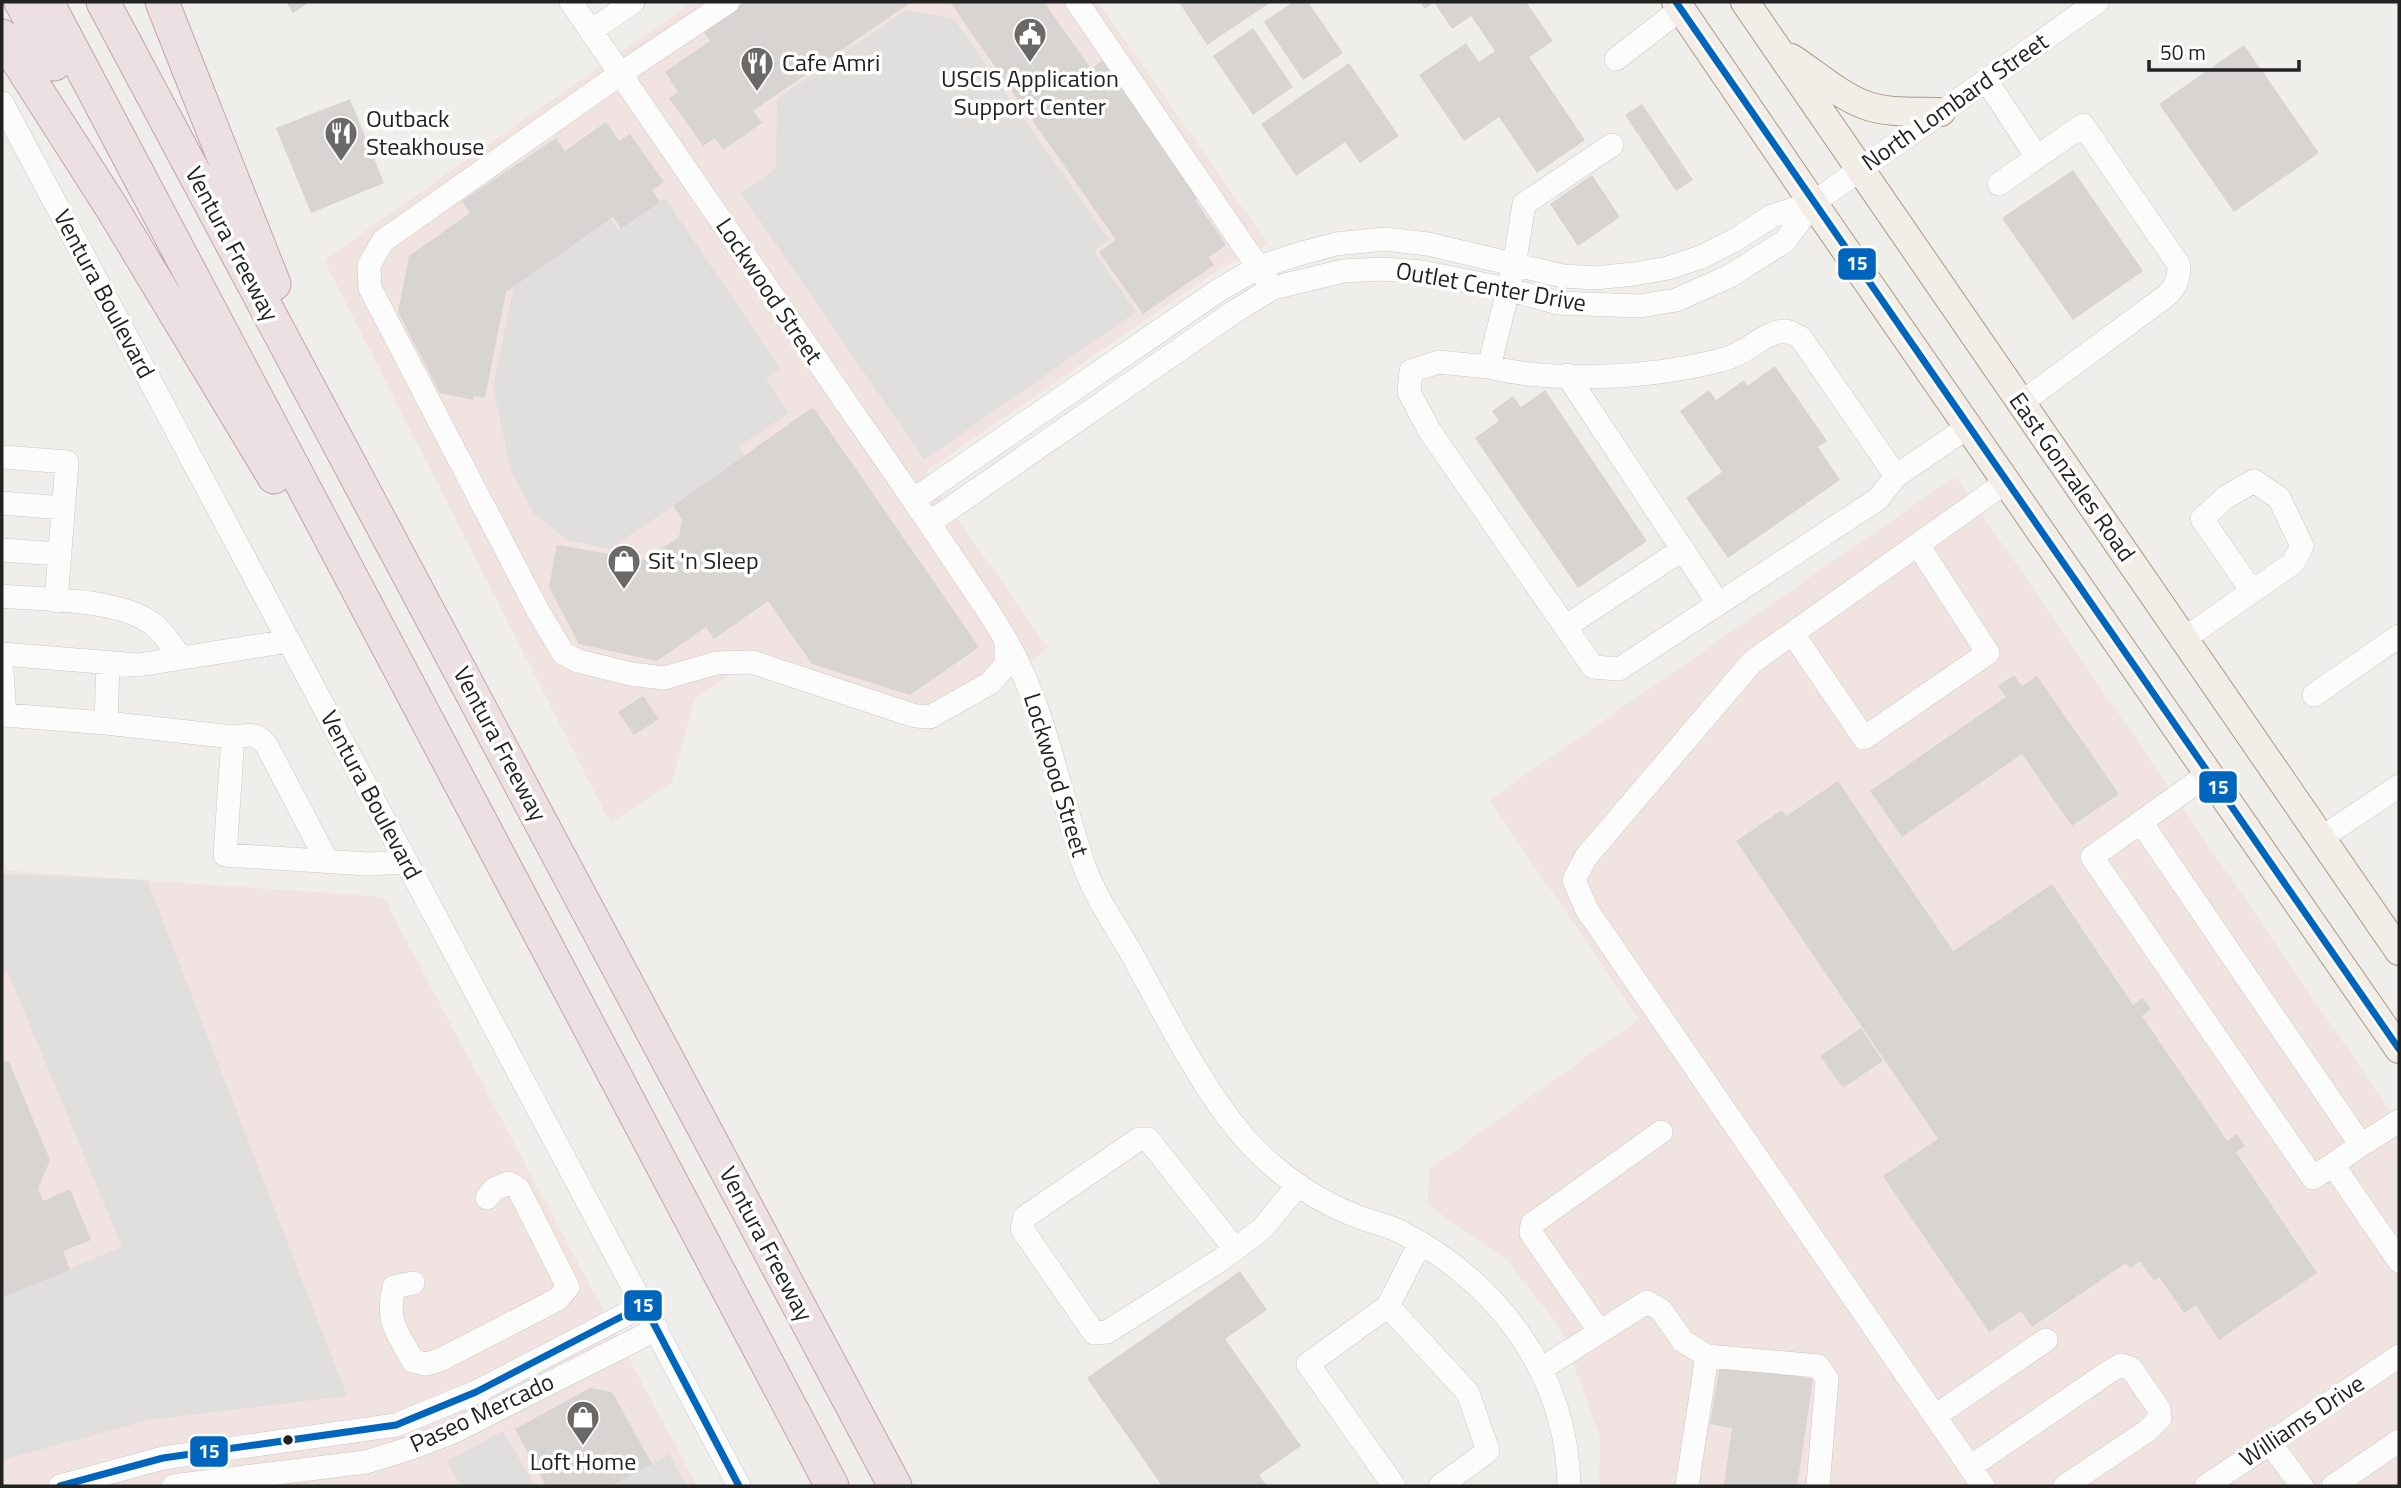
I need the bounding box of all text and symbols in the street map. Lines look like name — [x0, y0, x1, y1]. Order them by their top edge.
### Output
public building icon: USCIS Application Support Center — [1011, 15, 1049, 64]
street label: North Lombard Street — [1854, 23, 2055, 179]
scale bar — [2149, 28, 2300, 72]
text: 50 m — [2160, 36, 2206, 68]
restaurant icon: Cafe Amri — [738, 44, 776, 93]
place label: Cafe Amri — [782, 44, 880, 80]
place label: USCIS Application Support Center — [941, 60, 1119, 124]
place label: Outback Steakhouse — [366, 100, 484, 164]
restaurant icon: Outback Steakhouse — [322, 114, 360, 163]
street label: Ventura Freeway — [177, 160, 289, 328]
street label: Ventura Boulevard — [45, 203, 165, 384]
street label: Lockwood Street — [708, 210, 832, 371]
line badge: 15 — [1837, 247, 1877, 281]
text: 15 — [1846, 248, 1868, 277]
street label: Outlet Center Drive — [1393, 252, 1589, 320]
street label: East Gonzales Road — [2001, 384, 2145, 568]
shop icon: Sit 'n Sleep — [605, 542, 643, 591]
place label: Sit 'n Sleep — [648, 542, 759, 578]
street label: Ventura Freeway — [445, 660, 557, 828]
street label: Lockwood Street — [1015, 688, 1099, 862]
street label: Ventura Boulevard — [312, 704, 432, 885]
line badge: 15 — [2198, 770, 2238, 804]
text: 15 — [2207, 772, 2229, 801]
street label: Ventura Freeway — [711, 1160, 823, 1328]
line badge: 15 — [623, 1289, 663, 1322]
text: 15 — [632, 1290, 654, 1319]
street label: Paseo Mercado — [404, 1363, 560, 1461]
street label: Williams Drive — [2232, 1365, 2371, 1475]
shop icon: Loft Home — [564, 1398, 602, 1447]
unlabelled marker — [281, 1433, 295, 1447]
line badge: 15 — [189, 1435, 229, 1468]
text: 15 — [198, 1436, 220, 1465]
place label: Loft Home — [530, 1443, 636, 1479]

